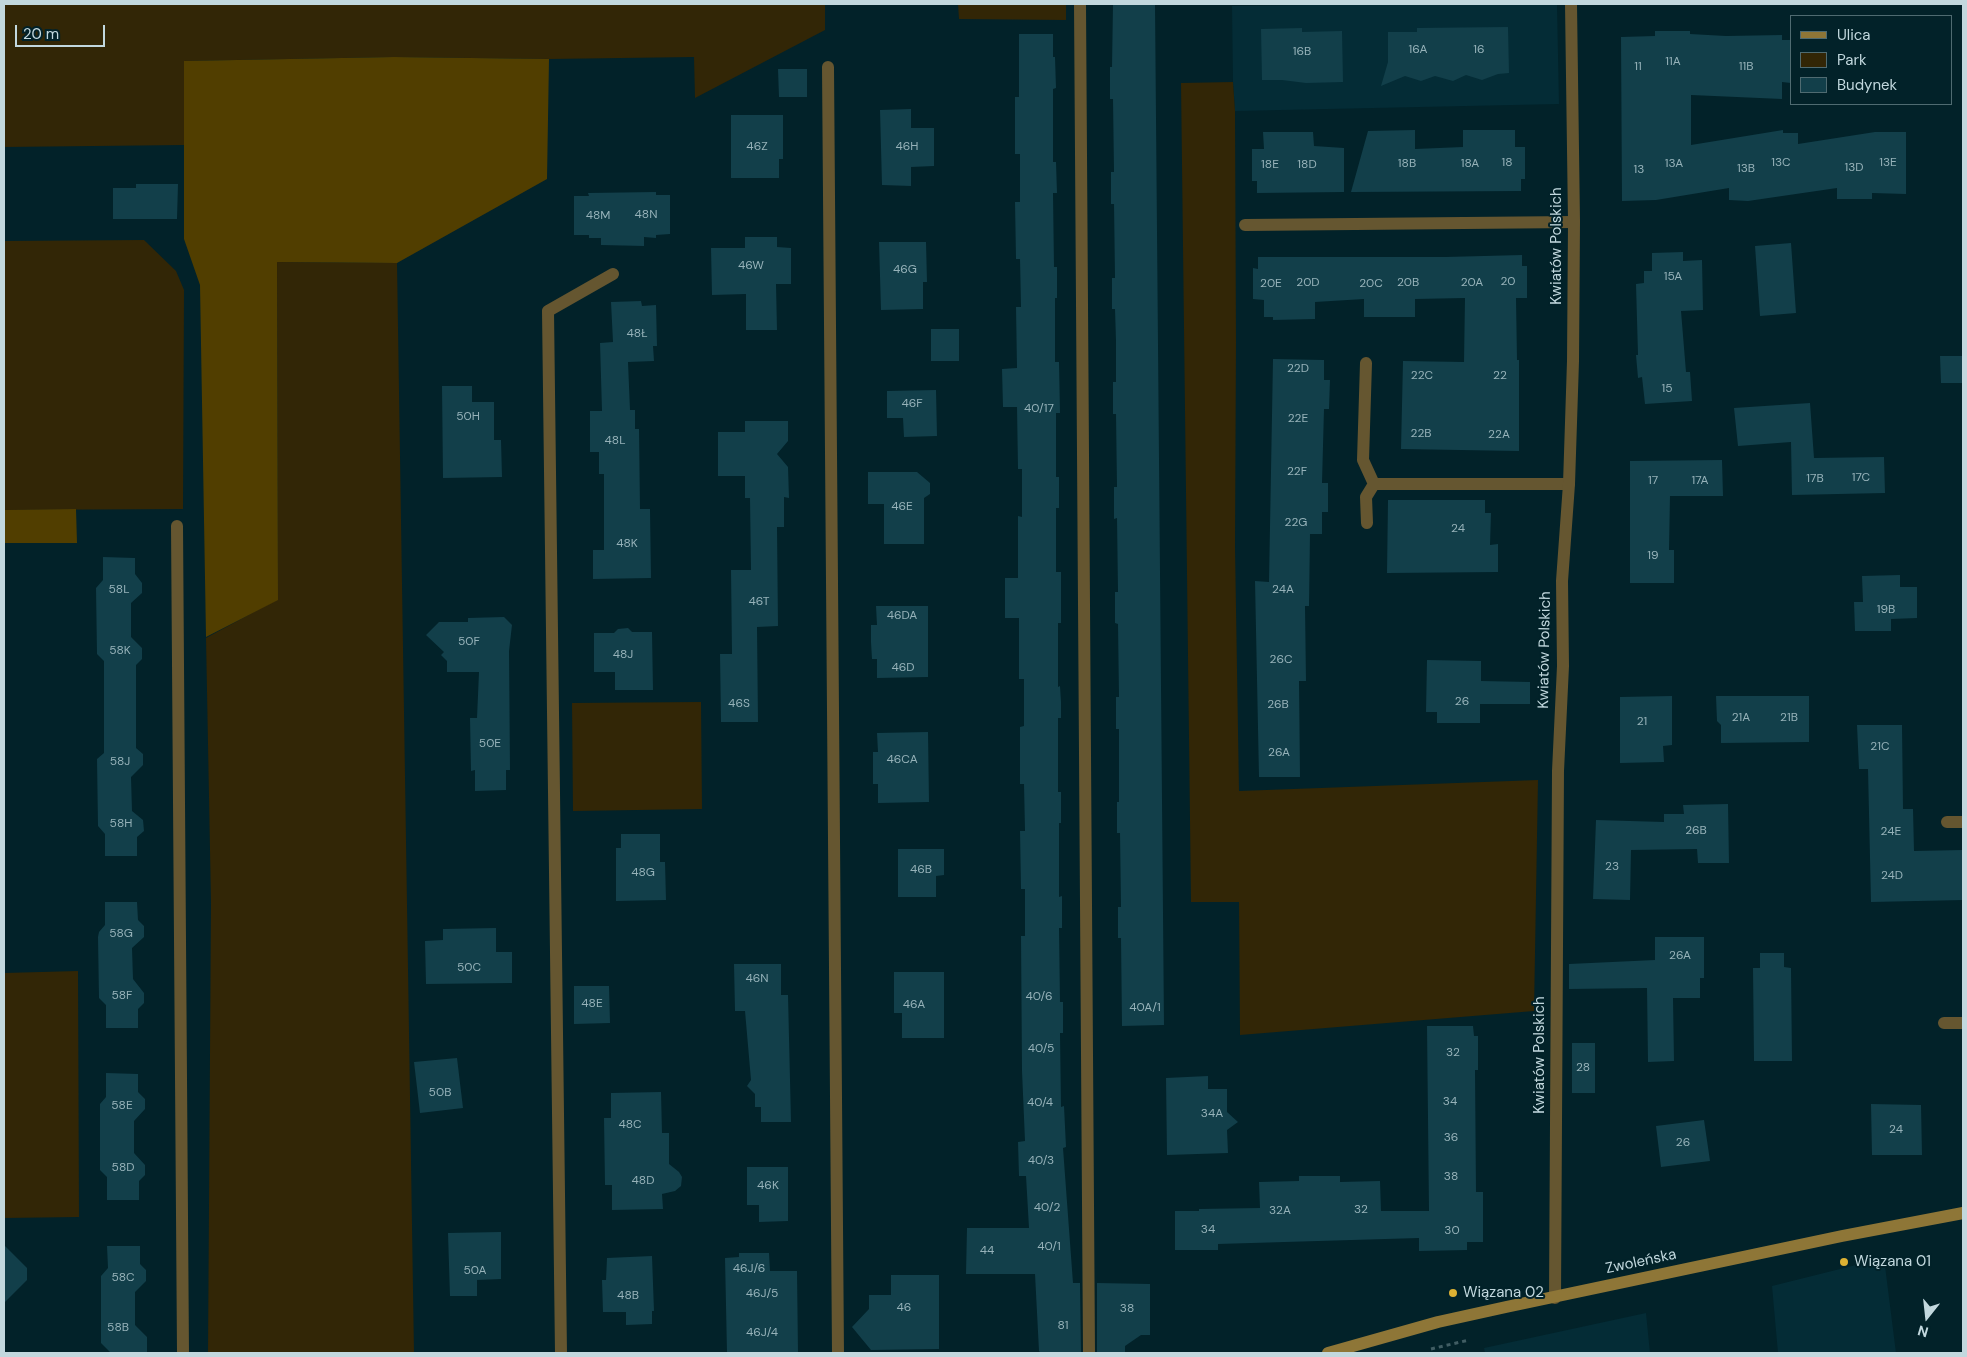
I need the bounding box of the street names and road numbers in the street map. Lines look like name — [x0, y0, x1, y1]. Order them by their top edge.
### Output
street label: Kwiatów Polskich — [1548, 187, 1566, 305]
street label: Kwiatów Polskich — [1535, 591, 1555, 709]
street label: Kwiatów Polskich — [1531, 996, 1549, 1114]
street label: Zwoleńska — [1604, 1246, 1678, 1278]

